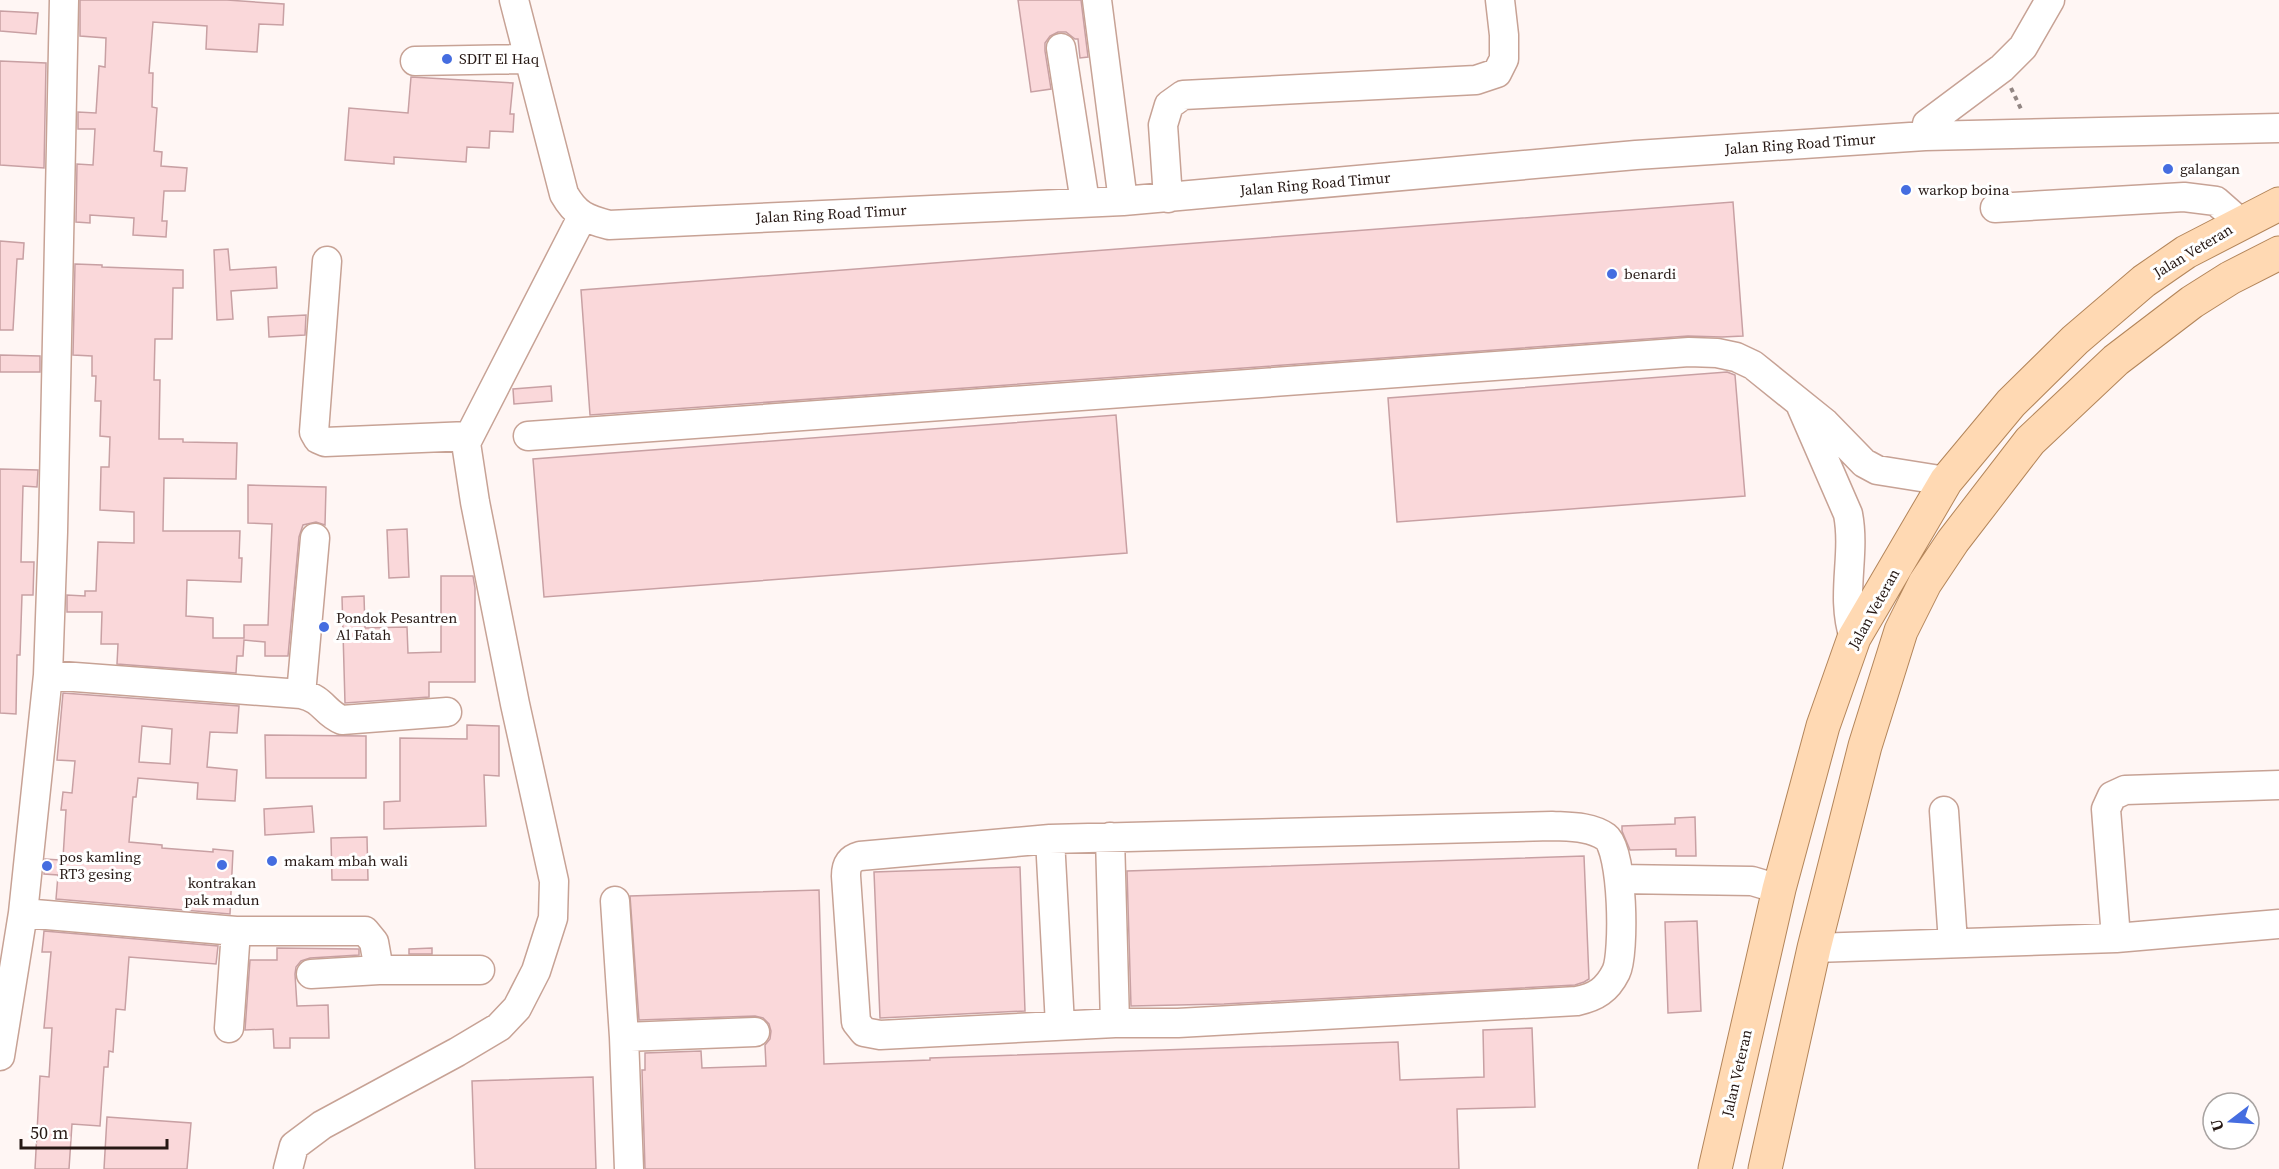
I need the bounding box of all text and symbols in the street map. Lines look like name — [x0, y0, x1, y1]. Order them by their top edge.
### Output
place label: SDIT El Haq — [459, 48, 540, 69]
marker: SDIT El Haq — [440, 52, 454, 66]
street label: Jalan Ring Road Timur — [1723, 128, 1877, 159]
place label: galangan — [2180, 158, 2240, 179]
marker: galangan — [2161, 162, 2175, 176]
street label: Jalan Ring Road Timur — [1238, 166, 1392, 201]
place label: warkop boina — [1918, 179, 2010, 200]
marker: warkop boina — [1899, 183, 1913, 197]
street label: Jalan Ring Road Timur — [754, 199, 908, 228]
street label: Jalan Veteran — [2148, 219, 2236, 283]
place label: benardi — [1624, 263, 1676, 284]
marker: benardi — [1605, 267, 1619, 281]
street label: Jalan Veteran — [1842, 565, 1904, 654]
place label: Pondok Pesantren Al Fatah — [336, 607, 457, 645]
marker: Pondok Pesantren Al Fatah — [317, 620, 331, 634]
place label: pos kamling RT3 gesing — [59, 846, 141, 884]
place label: makam mbah wali — [284, 850, 408, 871]
marker: makam mbah wali — [265, 854, 279, 868]
marker: kontrakan pak madun — [215, 858, 229, 872]
marker: pos kamling RT3 gesing — [40, 859, 54, 873]
place label: kontrakan pak madun — [184, 872, 260, 910]
street label: Jalan Veteran — [1716, 1027, 1757, 1120]
north arrow — [2201, 1091, 2261, 1151]
scale bar — [21, 1112, 166, 1150]
text: U — [2204, 1116, 2229, 1134]
text: 50 m — [30, 1120, 68, 1145]

